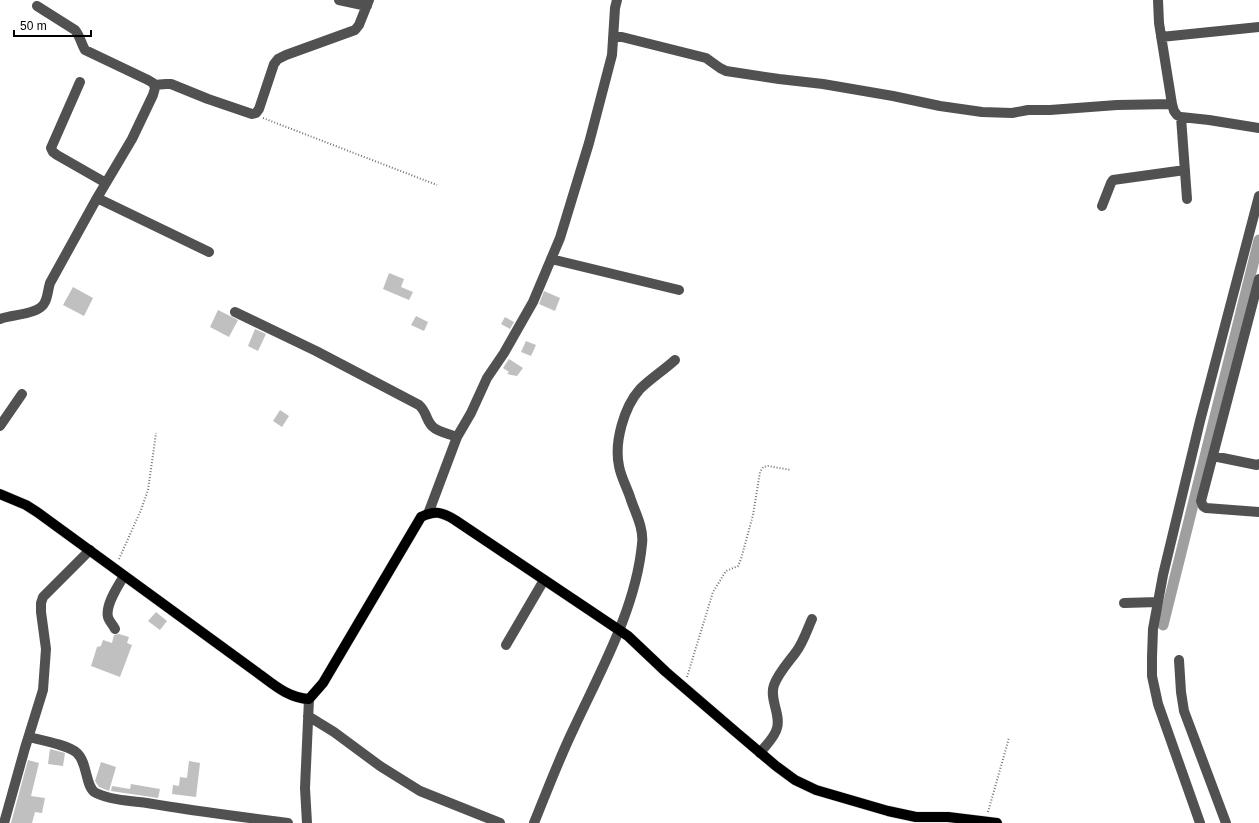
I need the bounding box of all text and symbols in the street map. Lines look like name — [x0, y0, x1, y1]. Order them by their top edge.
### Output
scale bar — [14, 12, 91, 38]
text: 50 m — [20, 19, 47, 33]

